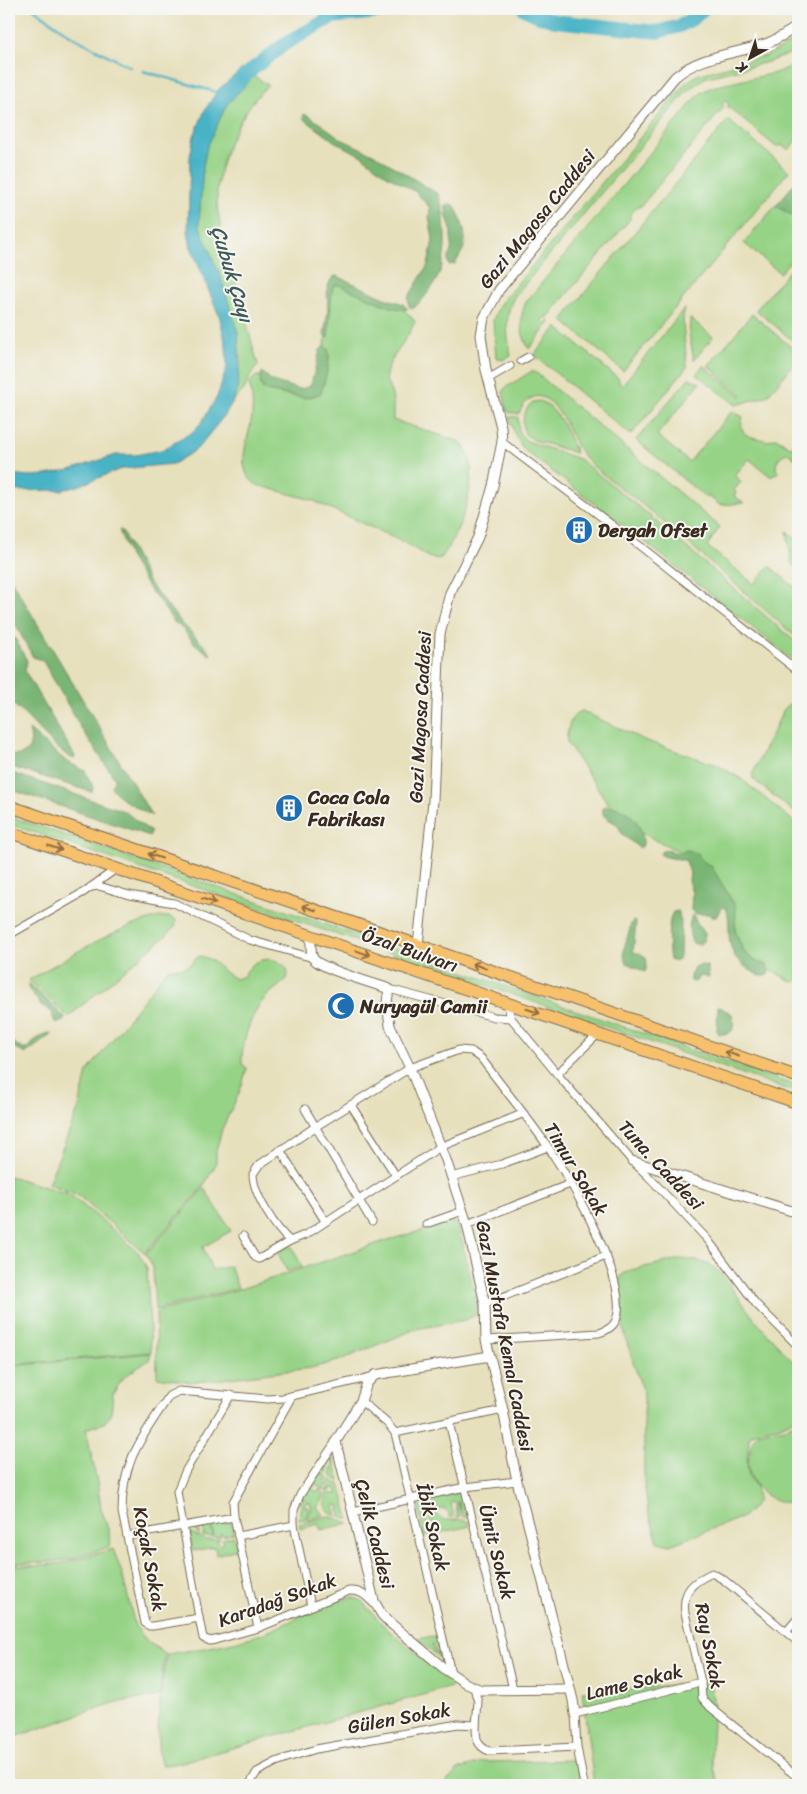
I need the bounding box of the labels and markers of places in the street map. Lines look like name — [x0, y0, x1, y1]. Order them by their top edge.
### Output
place label: Dergah Ofset — [598, 514, 709, 547]
building icon: Dergah Ofset — [564, 515, 594, 545]
place label: Coca Cola Fabrikası — [307, 781, 390, 836]
building icon: Coca Cola Fabrikası — [274, 793, 304, 823]
place label: Nuryagül Camii — [359, 990, 489, 1023]
mosque icon: Nuryagül Camii — [326, 991, 356, 1021]

